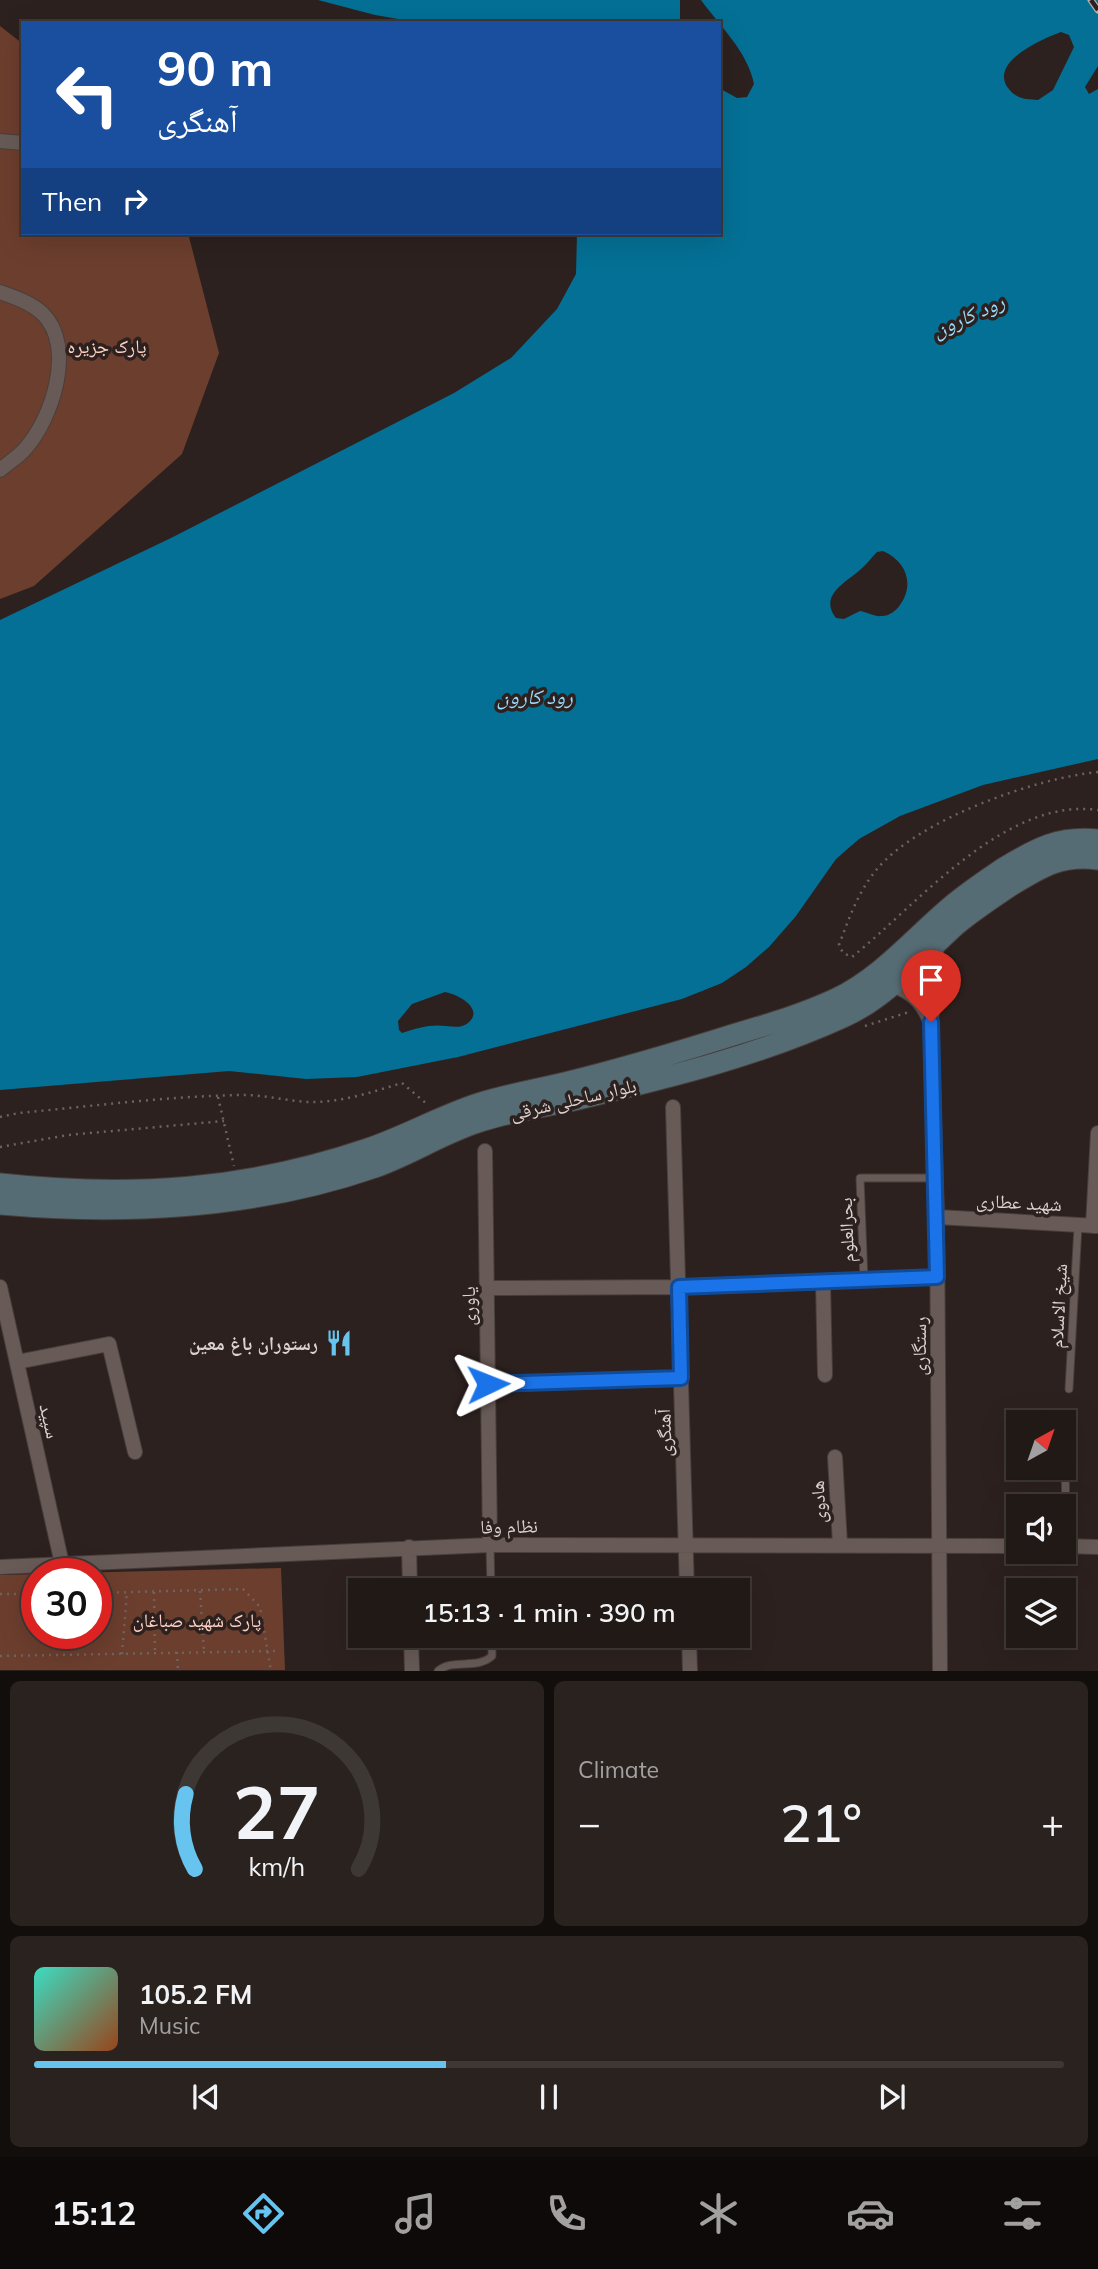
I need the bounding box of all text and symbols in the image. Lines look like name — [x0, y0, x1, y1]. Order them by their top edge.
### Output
text: 90 m — [157, 37, 273, 98]
icon: left — [42, 49, 133, 140]
text: آهنگری — [157, 100, 238, 140]
icon: right — [116, 182, 154, 220]
text: Then — [42, 185, 102, 218]
water label: رود کارون — [928, 288, 1009, 343]
park label: پارک جزیره — [67, 334, 147, 358]
water label: رود کارون — [497, 683, 573, 710]
pin — [901, 950, 961, 1022]
icon: arrive — [912, 961, 950, 999]
street label: بلوار ساحلی شرقی — [508, 1073, 638, 1125]
street label: شهید عطاری — [975, 1188, 1063, 1216]
street label: بحرالعلوم — [833, 1197, 861, 1263]
street label: شیخ الاسلام — [1044, 1263, 1074, 1349]
street label: یاوری — [456, 1286, 480, 1326]
street label: رستگاری — [907, 1316, 931, 1376]
restaurant icon: رستوران باغ معین — [324, 1328, 354, 1358]
place label: رستوران باغ معین — [189, 1331, 318, 1356]
position arrow — [451, 1347, 525, 1421]
street label: سپید — [34, 1401, 66, 1441]
street label: آهنگری — [651, 1407, 677, 1457]
north arrow — [1006, 1410, 1076, 1480]
map controls — [1006, 1410, 1076, 1648]
street label: هادوی — [805, 1480, 831, 1524]
button: sound — [1006, 1494, 1076, 1564]
street label: نظام وفا — [480, 1513, 538, 1541]
speed limit sign: 30 — [21, 1558, 112, 1649]
button: layers — [1006, 1578, 1076, 1648]
text: 15:13 · 1 min · 390 m — [422, 1596, 676, 1629]
park label: پارک شهید صباغان — [133, 1608, 261, 1632]
text: Climate — [578, 1755, 659, 1784]
text: 27 — [233, 1767, 321, 1858]
text: 21° — [780, 1790, 862, 1855]
text: − — [578, 1799, 601, 1847]
text: + — [1041, 1799, 1064, 1847]
text: km/h — [249, 1851, 305, 1882]
text: 105.2 FM — [139, 1978, 252, 2011]
text: Music — [139, 2011, 200, 2040]
icon: previous — [187, 2078, 225, 2116]
icon: pause — [530, 2078, 568, 2116]
icon: next — [873, 2078, 911, 2116]
icon: directions — [239, 2189, 288, 2238]
icon: music — [391, 2189, 440, 2238]
icon: phone — [542, 2189, 591, 2238]
icon: climate — [694, 2189, 743, 2238]
icon: car — [846, 2189, 895, 2238]
icon: filters — [998, 2189, 1047, 2238]
text: 15:12 — [51, 2193, 136, 2233]

